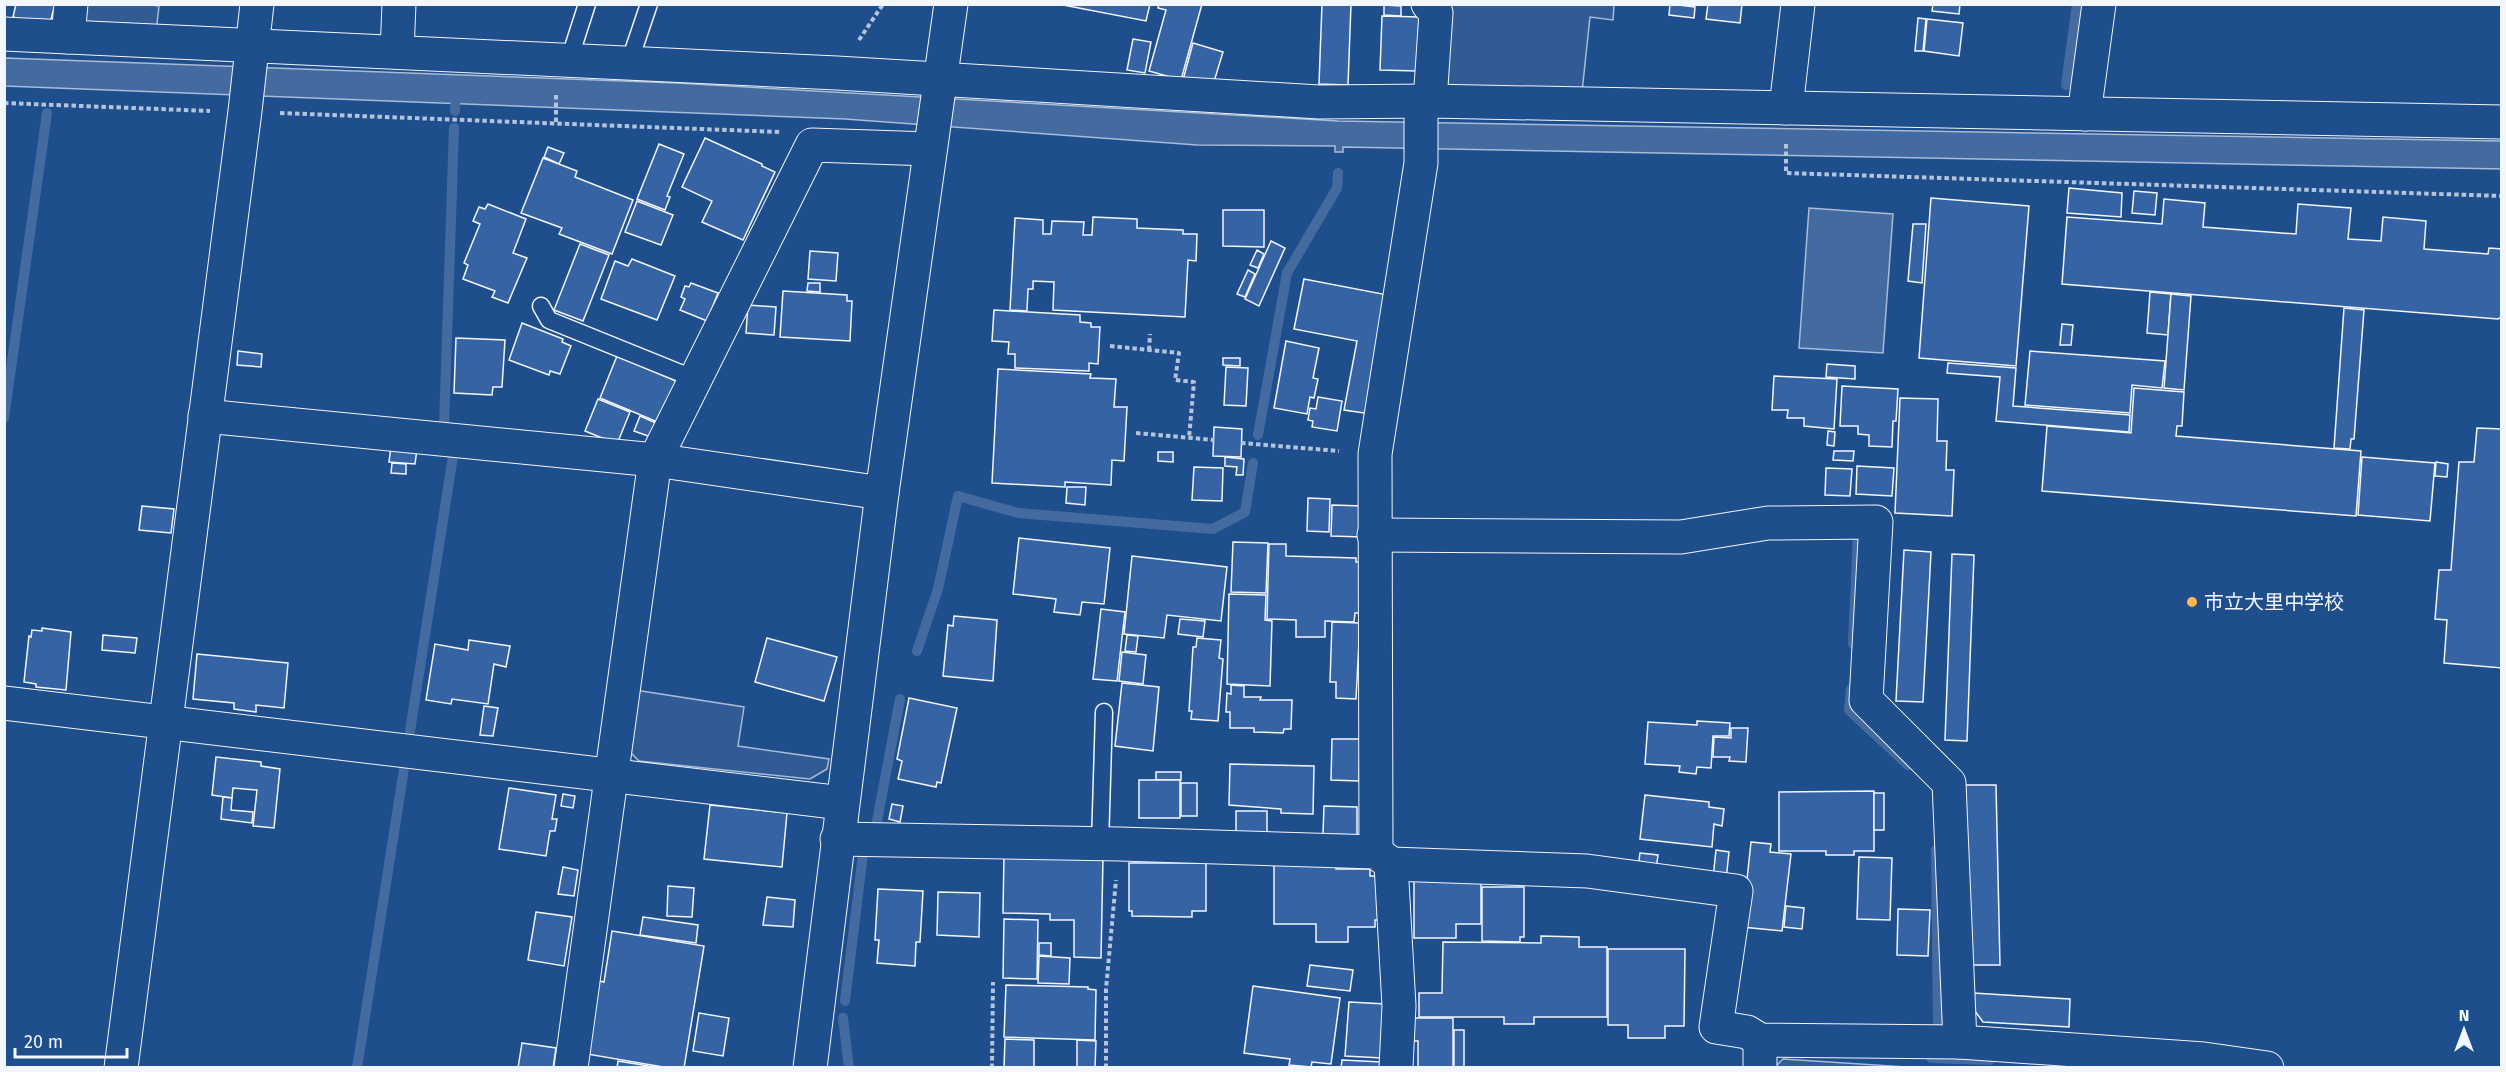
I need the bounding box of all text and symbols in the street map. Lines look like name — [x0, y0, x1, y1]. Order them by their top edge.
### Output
place label: 市立大里中学校 — [2204, 590, 2344, 614]
marker: 市立大里中学校 — [2185, 595, 2199, 609]
north arrow — [2434, 1000, 2494, 1060]
text: N — [2459, 1006, 2469, 1025]
scale bar — [15, 1021, 128, 1059]
text: 20 m — [24, 1031, 63, 1053]

